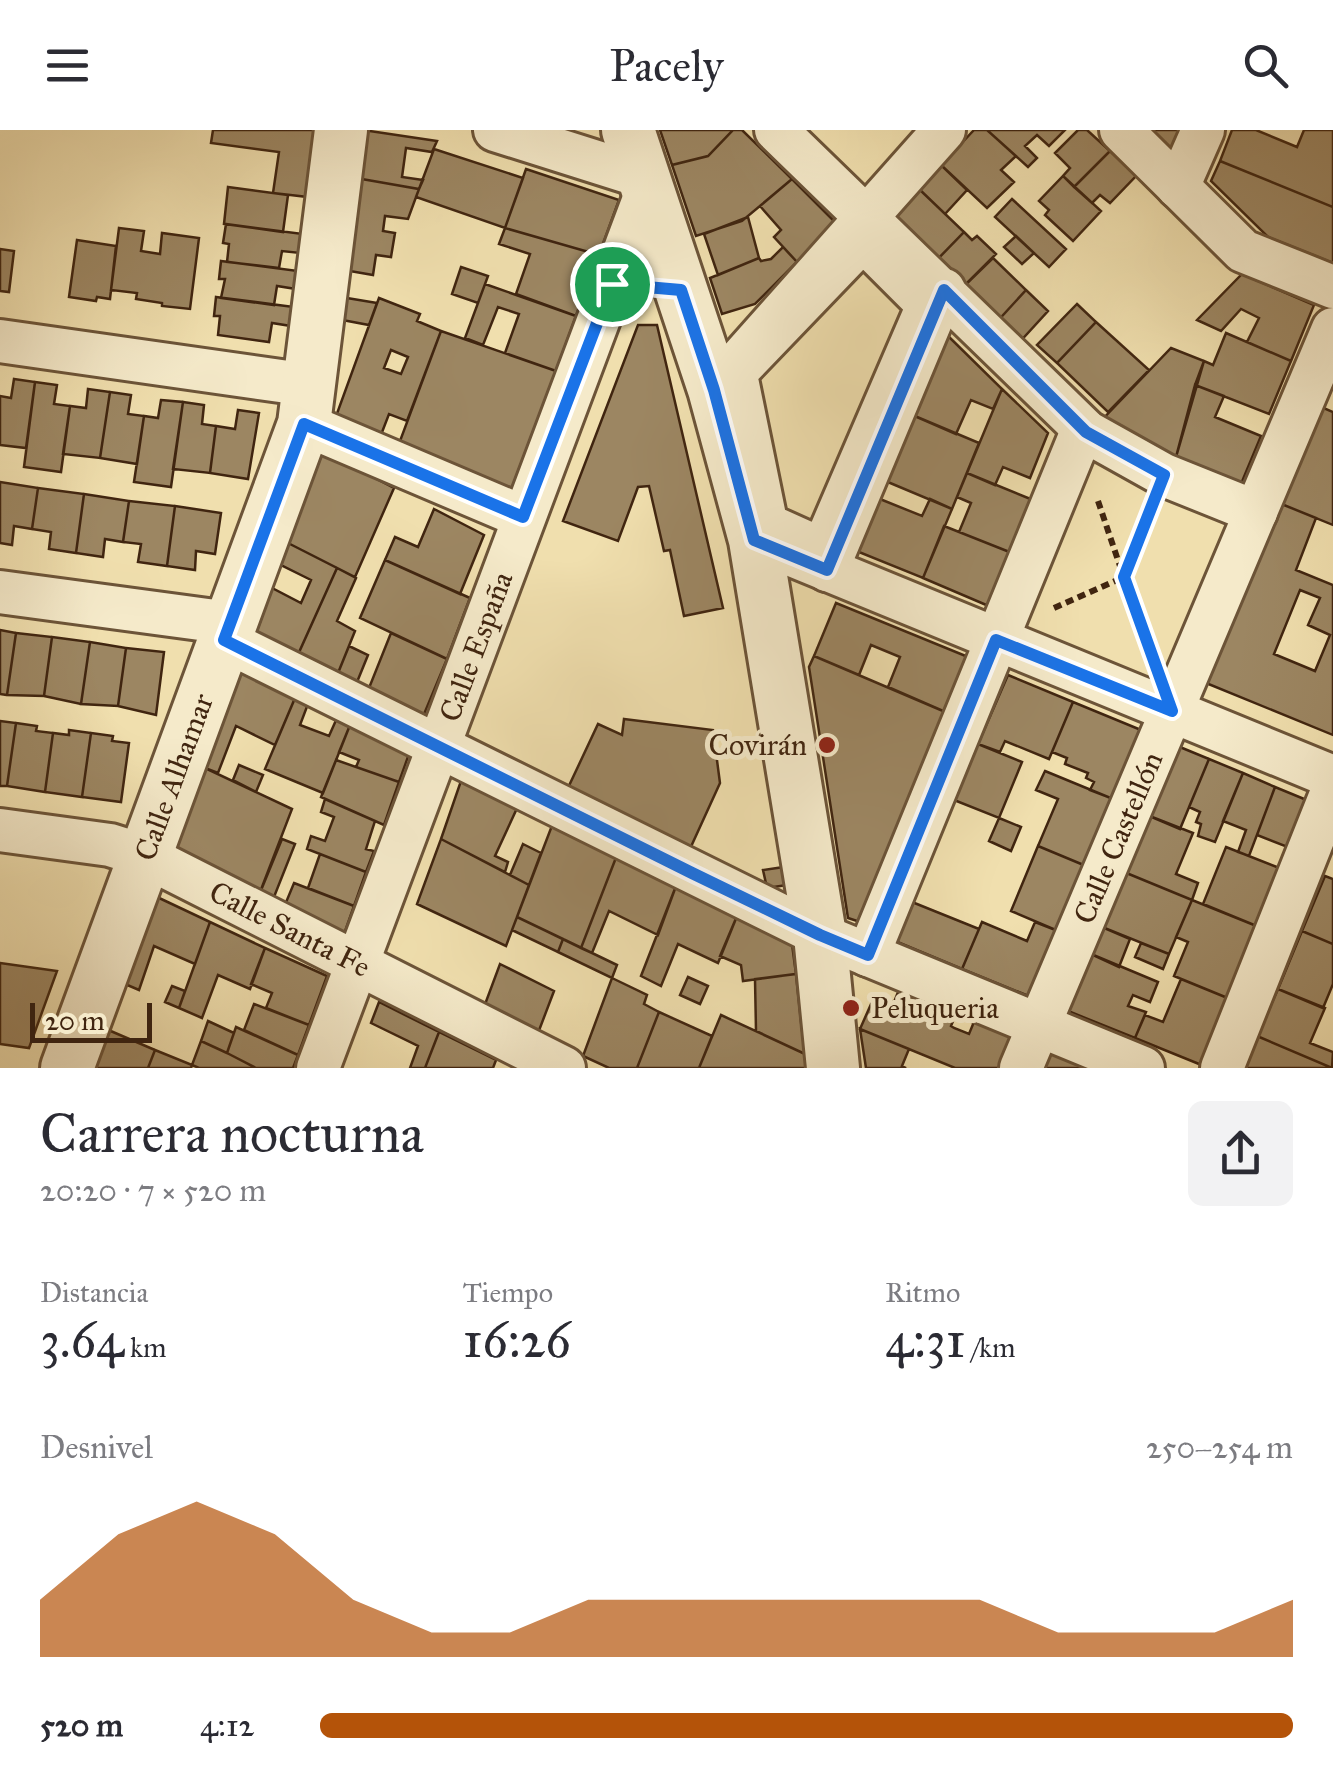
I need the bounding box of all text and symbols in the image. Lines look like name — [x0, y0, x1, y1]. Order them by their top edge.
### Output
icon: menu — [40, 38, 95, 93]
text: Pacely — [609, 38, 724, 93]
icon: search — [1238, 38, 1293, 93]
pin — [570, 242, 655, 327]
icon: arrive — [585, 257, 640, 312]
street label: Calle España — [432, 566, 521, 727]
street label: Calle Alhamar — [127, 688, 221, 865]
place label: Covirán — [709, 727, 807, 763]
marker: Covirán — [816, 734, 838, 756]
street label: Calle Castellón — [1066, 746, 1170, 929]
street label: Calle Santa Fe — [203, 874, 376, 985]
place label: Peluqueria — [871, 990, 999, 1026]
marker: Peluqueria — [840, 997, 862, 1019]
scale bar — [30, 998, 152, 1043]
text: 20 m — [45, 1003, 105, 1038]
text: Carrera nocturna — [40, 1100, 424, 1167]
button: share — [1188, 1101, 1293, 1206]
text: 20:20 · 7 × 520 m — [40, 1171, 266, 1210]
text: Distancia — [40, 1275, 148, 1310]
text: Tiempo — [463, 1275, 553, 1310]
text: Ritmo — [885, 1275, 960, 1310]
text: 3.64 — [40, 1310, 124, 1371]
text: 16:26 — [463, 1310, 571, 1371]
text: 4:31 — [885, 1310, 966, 1371]
text: km — [124, 1330, 166, 1365]
text: /km — [966, 1330, 1016, 1365]
text: Desnivel — [40, 1428, 153, 1467]
text: 250–254 m — [1146, 1428, 1293, 1467]
text: 520 m — [40, 1706, 123, 1745]
text: 4:12 — [200, 1706, 254, 1745]

